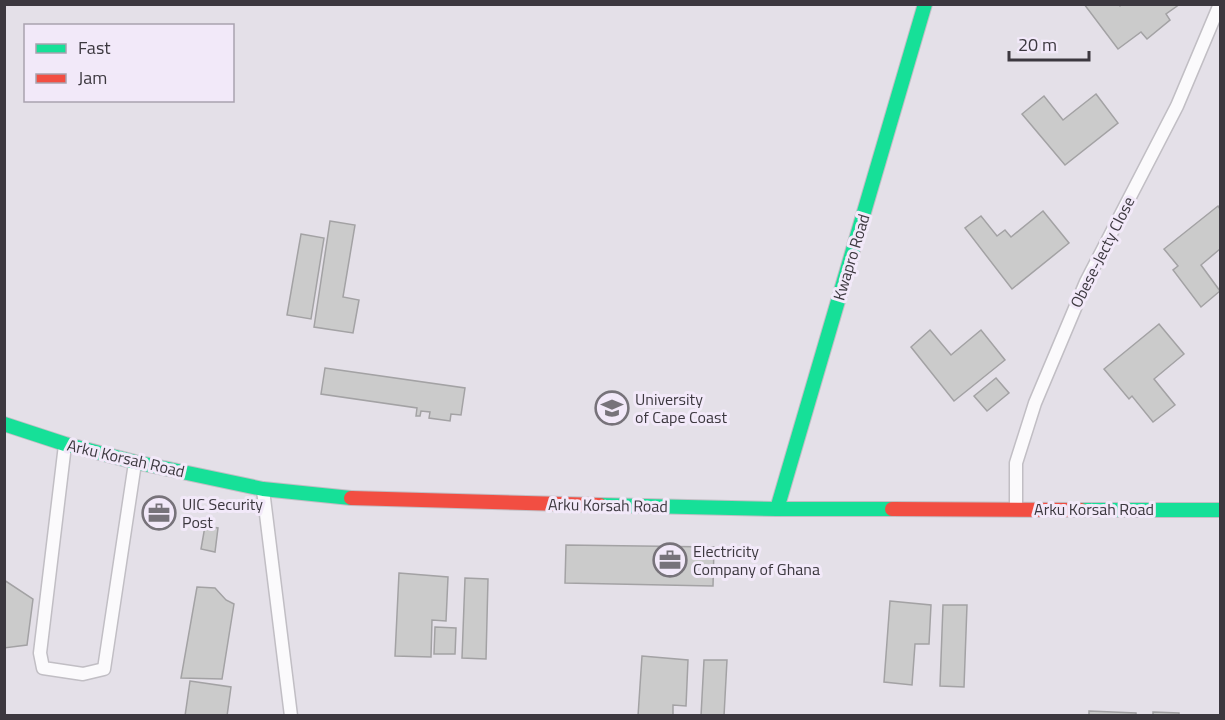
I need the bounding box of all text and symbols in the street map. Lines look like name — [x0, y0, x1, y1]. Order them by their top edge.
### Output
legend — [24, 24, 234, 102]
scale bar — [1009, 24, 1088, 62]
text: 20 m — [1018, 31, 1057, 58]
text: Fast — [78, 34, 111, 61]
text: Jam — [78, 64, 107, 91]
street label: Obese-Jecty Close — [1064, 192, 1140, 312]
street label: Kwapro Road — [826, 211, 876, 303]
place label: University of Cape Coast — [635, 387, 727, 429]
school or university icon: University of Cape Coast — [594, 390, 630, 426]
street label: Arku Korsah Road — [65, 433, 187, 483]
place label: UIC Security Post — [182, 492, 263, 534]
street label: Arku Korsah Road — [548, 492, 668, 518]
office icon: UIC Security Post — [141, 495, 177, 531]
street label: Arku Korsah Road — [1034, 497, 1154, 521]
place label: Electricity Company of Ghana — [693, 539, 820, 581]
office icon: Electricity Company of Ghana — [652, 542, 688, 578]

